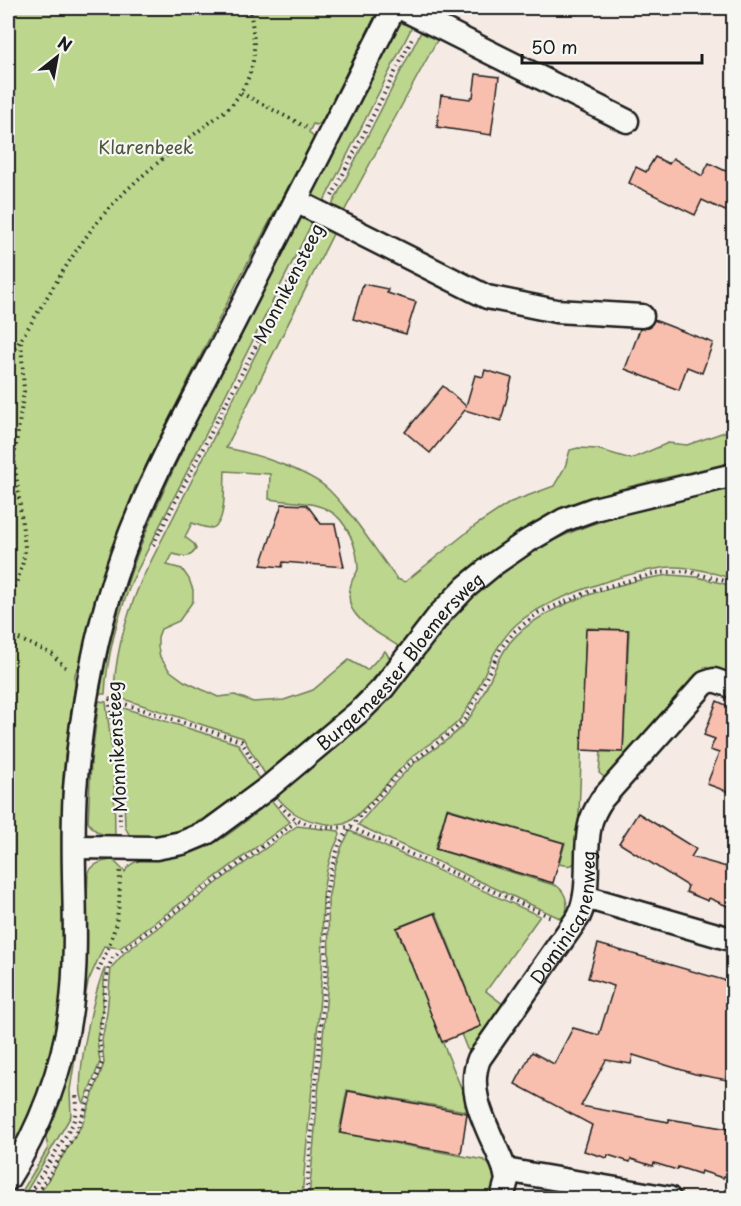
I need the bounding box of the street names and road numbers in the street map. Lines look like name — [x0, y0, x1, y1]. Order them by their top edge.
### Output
street label: Monnikensteeg — [246, 218, 330, 348]
street label: Burgemeester Bloemersweg — [310, 565, 489, 756]
street label: Monnikensteeg — [99, 681, 133, 813]
street label: Dominicanenweg — [522, 850, 601, 989]

